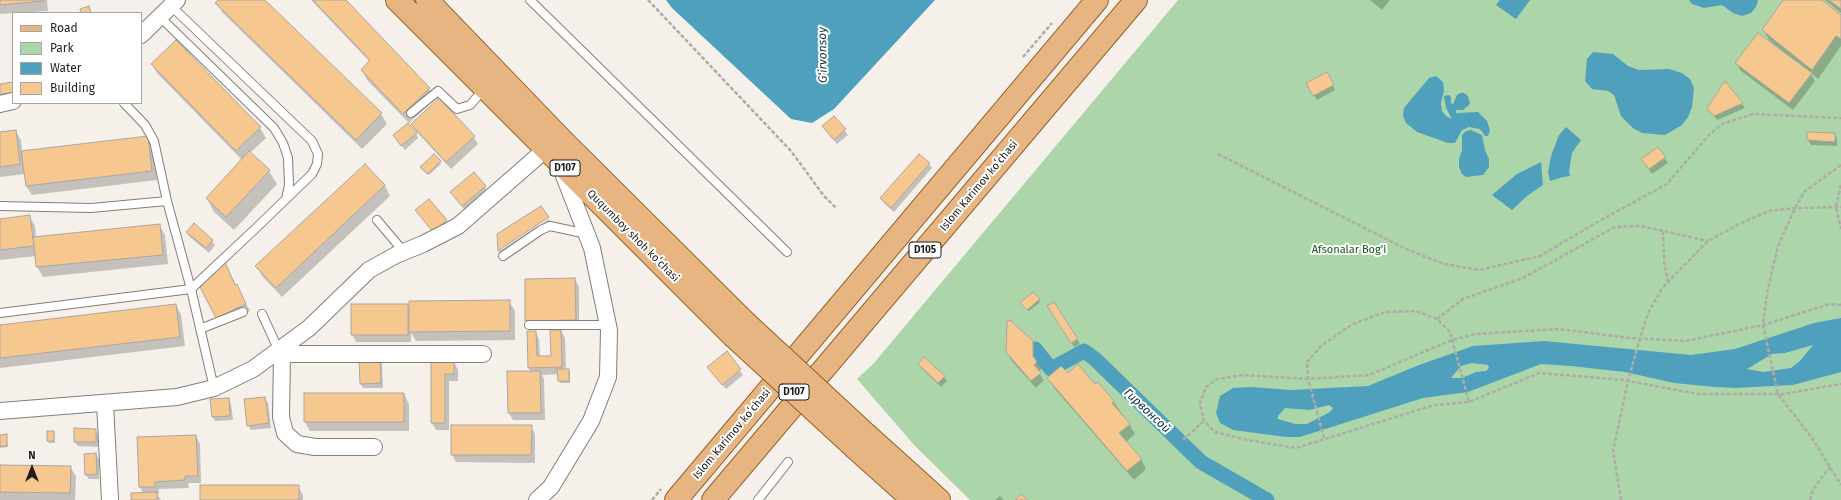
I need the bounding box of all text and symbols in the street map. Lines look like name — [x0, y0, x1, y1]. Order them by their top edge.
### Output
legend — [12, 12, 142, 104]
text: Road — [50, 21, 78, 35]
water label: G‘irvonsoy — [815, 27, 831, 83]
text: Park — [50, 41, 74, 55]
text: Water — [50, 61, 81, 75]
text: Building — [50, 81, 95, 95]
street label: Islom Karimov koʻchasi — [937, 138, 1021, 234]
road number: D107 — [550, 160, 580, 176]
street label: Ququmboy shoh koʻchasi — [584, 187, 682, 285]
road number: D105 — [909, 242, 941, 258]
park label: Afsonalar Bog'i — [1312, 243, 1386, 257]
road number: D107 — [779, 384, 809, 400]
street label: Islom Karimov koʻchasi — [690, 386, 774, 482]
water label: Гирвонсой — [1121, 386, 1173, 436]
north arrow — [12, 448, 52, 488]
text: N — [28, 449, 36, 462]

